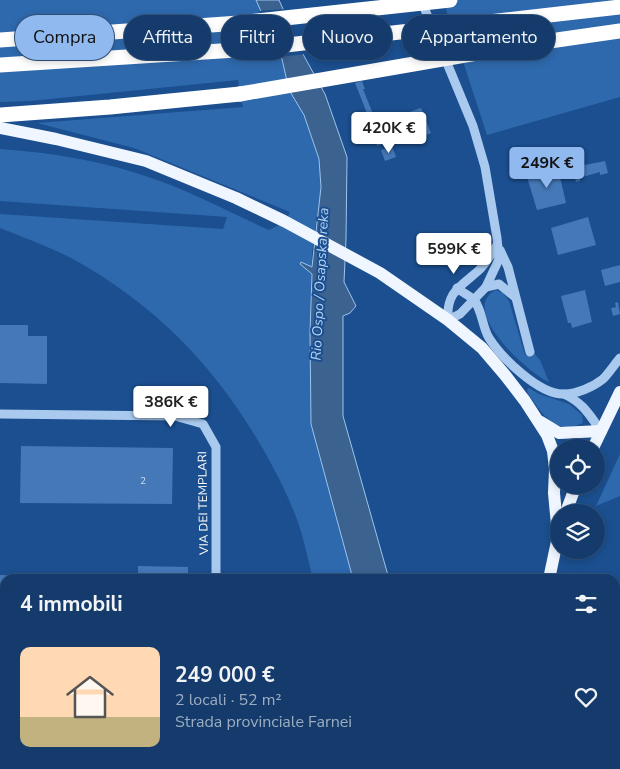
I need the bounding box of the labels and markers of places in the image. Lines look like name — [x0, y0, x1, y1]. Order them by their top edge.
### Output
pin: 420K € — [348, 112, 430, 154]
pin: 249K € — [506, 146, 588, 189]
pin: 599K € — [413, 232, 495, 275]
pin: 386K € — [130, 386, 212, 428]

